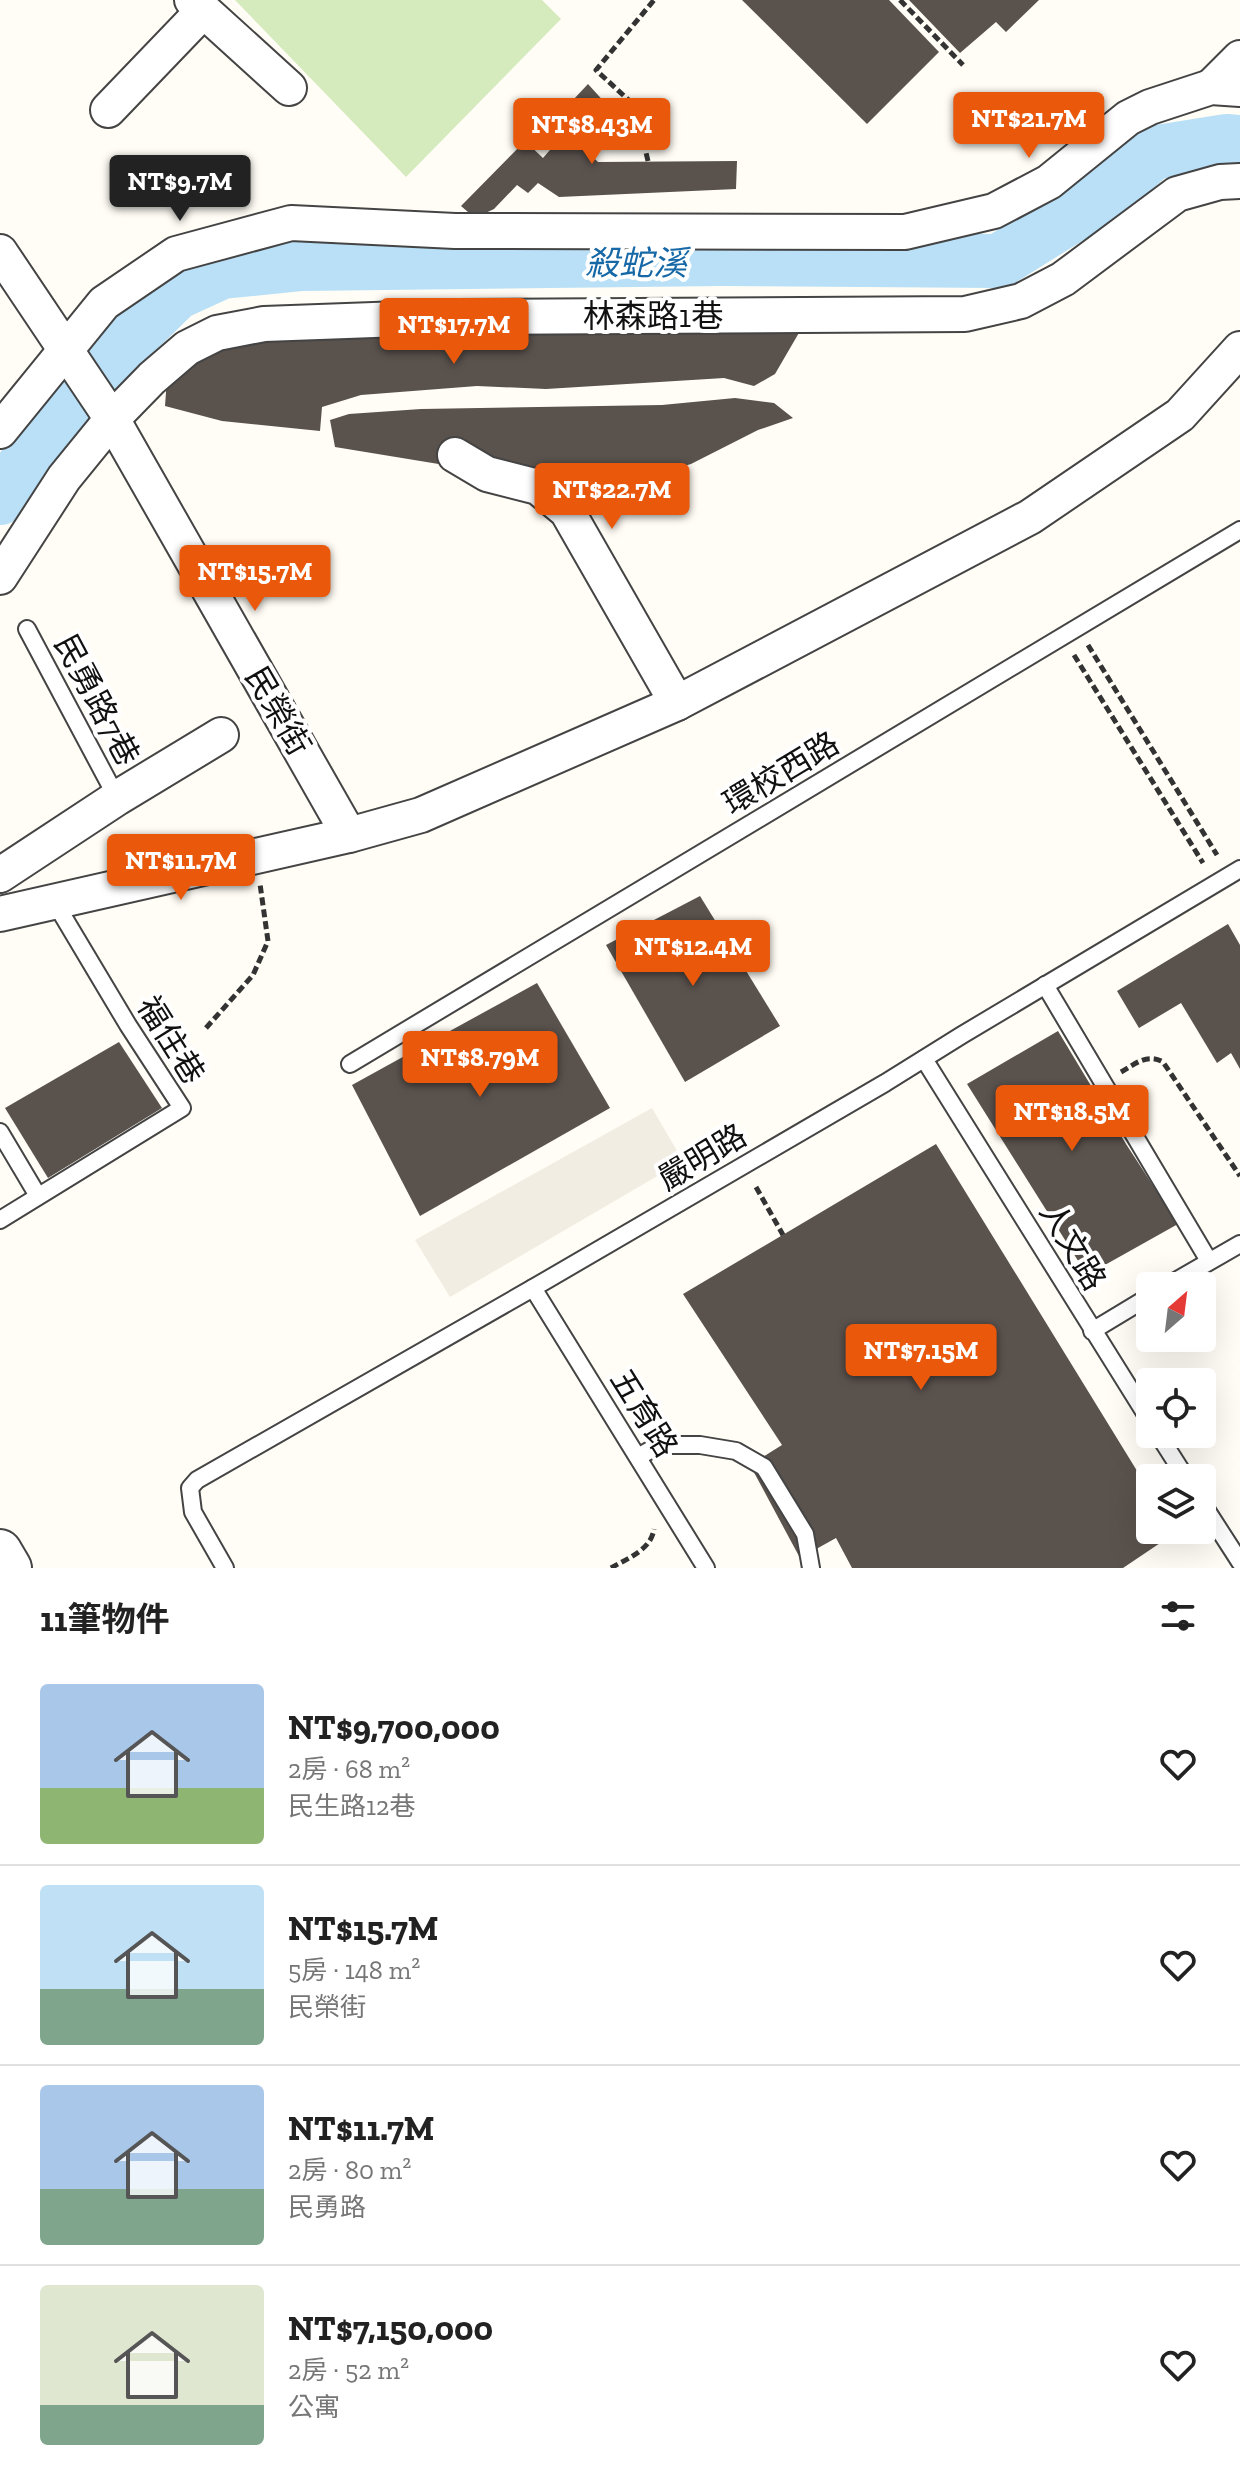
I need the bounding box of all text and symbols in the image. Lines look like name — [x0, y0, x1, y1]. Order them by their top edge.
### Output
pin: NT$21.7M — [946, 92, 1112, 160]
pin: NT$8.43M — [509, 98, 675, 166]
text: NT$21.7M — [971, 102, 1087, 134]
text: NT$8.43M — [531, 108, 653, 140]
pin: NT$9.7M — [106, 155, 254, 223]
text: NT$9.7M — [128, 165, 232, 197]
water label: 殺蛇溪 — [585, 243, 691, 284]
street label: 林森路1巷 — [583, 297, 723, 335]
pin: NT$17.7M — [371, 298, 537, 366]
text: NT$17.7M — [398, 308, 510, 340]
pin: NT$22.7M — [529, 463, 695, 531]
text: NT$22.7M — [553, 473, 671, 505]
pin: NT$15.7M — [172, 545, 338, 613]
text: NT$15.7M — [197, 555, 313, 587]
street label: 民勇路7巷 — [47, 628, 147, 772]
street label: 民榮街 — [238, 660, 318, 762]
street label: 環校西路 — [716, 724, 846, 822]
pin: NT$11.7M — [98, 834, 264, 902]
text: NT$11.7M — [125, 844, 237, 876]
pin: NT$12.4M — [610, 920, 776, 988]
text: NT$12.4M — [634, 930, 752, 962]
street label: 福住巷 — [129, 989, 213, 1091]
pin: NT$8.79M — [397, 1031, 563, 1099]
text: NT$8.79M — [421, 1041, 539, 1073]
pin: NT$18.5M — [989, 1085, 1155, 1153]
text: NT$18.5M — [1014, 1095, 1130, 1127]
street label: 嚴明路 — [651, 1116, 753, 1198]
street label: 人文路 — [1032, 1195, 1114, 1297]
north arrow — [1136, 1272, 1216, 1352]
map controls — [1136, 1272, 1216, 1544]
pin: NT$7.15M — [838, 1324, 1004, 1392]
text: NT$7.15M — [864, 1334, 978, 1366]
street label: 五育路 — [602, 1362, 686, 1464]
button: locate — [1136, 1368, 1216, 1448]
button: layers — [1136, 1464, 1216, 1544]
icon: filters — [1156, 1594, 1200, 1638]
text: 11筆物件 — [40, 1599, 169, 1640]
text: NT$9,700,000 — [288, 1707, 500, 1748]
icon: home — [104, 1716, 200, 1812]
icon: heart — [1156, 1742, 1200, 1786]
text: 2房 · 68 m² — [288, 1753, 410, 1785]
text: 民生路12巷 — [288, 1790, 415, 1822]
text: NT$15.7M — [288, 1908, 438, 1949]
icon: home — [104, 1917, 200, 2013]
icon: heart — [1156, 1943, 1200, 1987]
text: 5房 · 148 m² — [288, 1954, 420, 1986]
text: 民榮街 — [288, 1991, 366, 2023]
text: NT$11.7M — [288, 2108, 434, 2149]
icon: home — [104, 2117, 200, 2213]
icon: heart — [1156, 2143, 1200, 2187]
text: 2房 · 80 m² — [288, 2154, 411, 2186]
text: 民勇路 — [288, 2191, 366, 2223]
text: NT$7,150,000 — [288, 2308, 493, 2349]
icon: home — [104, 2317, 200, 2413]
icon: heart — [1156, 2343, 1200, 2387]
text: 2房 · 52 m² — [288, 2354, 409, 2386]
text: 公寓 — [288, 2391, 340, 2423]

